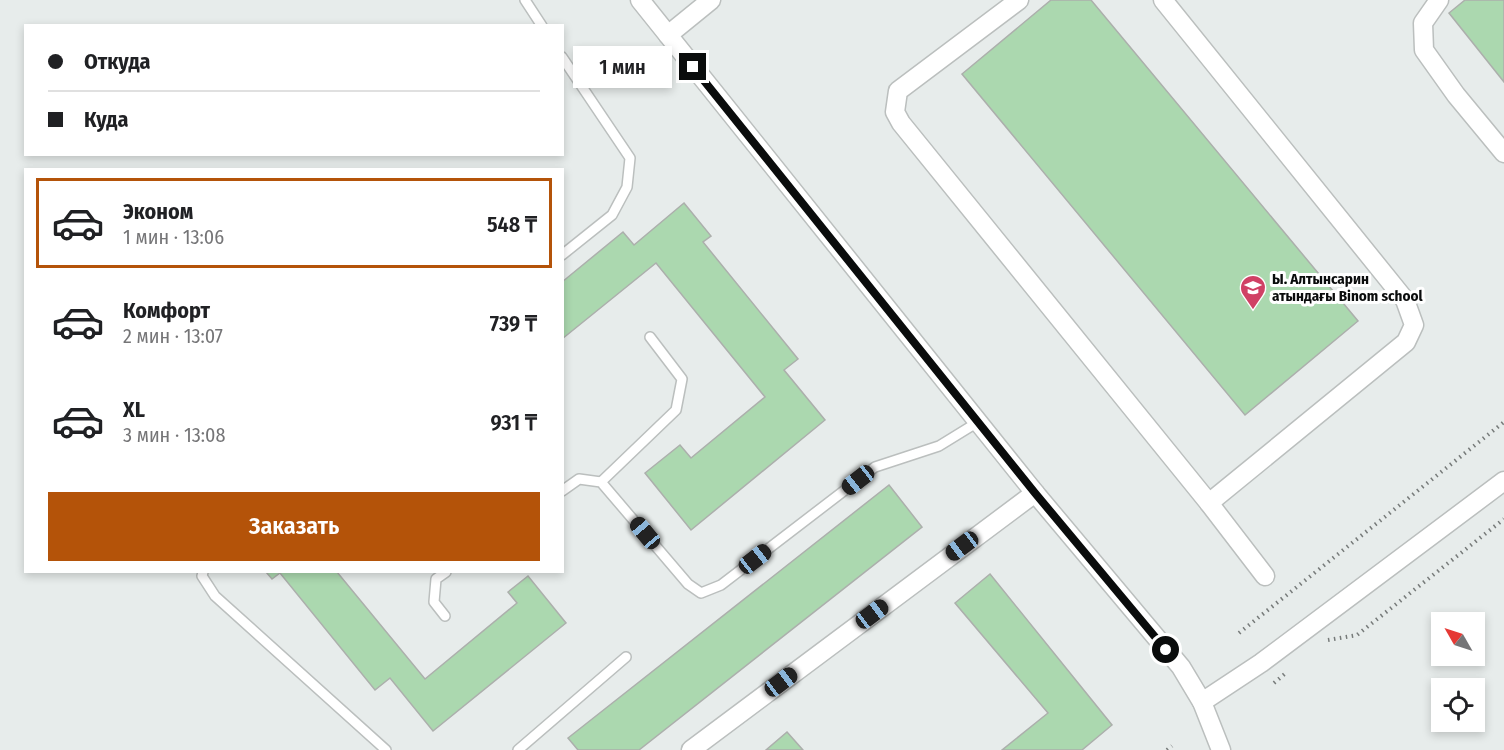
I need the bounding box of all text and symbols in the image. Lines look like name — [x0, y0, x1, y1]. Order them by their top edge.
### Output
callout: 1 мин — [573, 46, 672, 88]
text: Откуда — [84, 48, 151, 75]
route end — [679, 53, 706, 80]
text: 1 мин — [599, 55, 646, 79]
text: Куда — [84, 106, 128, 133]
icon: car — [51, 196, 105, 250]
text: Эконом — [123, 198, 193, 225]
text: 548 ₸ — [487, 211, 537, 238]
text: 1 мин · 13:06 — [123, 225, 224, 249]
place label: Ы. Алтынсарин атындағы Binom school — [1272, 270, 1423, 305]
school or university icon: Ы. Алтынсарин атындағы Binom school — [1238, 273, 1268, 311]
icon: car — [51, 295, 105, 349]
text: Комфорт — [123, 297, 210, 324]
text: 739 ₸ — [490, 310, 537, 337]
text: 2 мин · 13:07 — [123, 324, 223, 348]
icon: car — [51, 394, 105, 448]
text: XL — [123, 396, 145, 423]
text: 931 ₸ — [491, 409, 537, 436]
text: 3 мин · 13:08 — [123, 423, 225, 447]
car — [838, 462, 878, 498]
button: Заказать — [48, 492, 540, 561]
car — [627, 513, 663, 553]
car — [942, 528, 982, 564]
car — [735, 541, 775, 577]
car — [852, 596, 892, 632]
north arrow — [1431, 612, 1485, 666]
map controls — [1431, 612, 1485, 732]
route start — [1152, 636, 1179, 663]
car — [761, 664, 801, 700]
button: locate — [1431, 678, 1485, 732]

